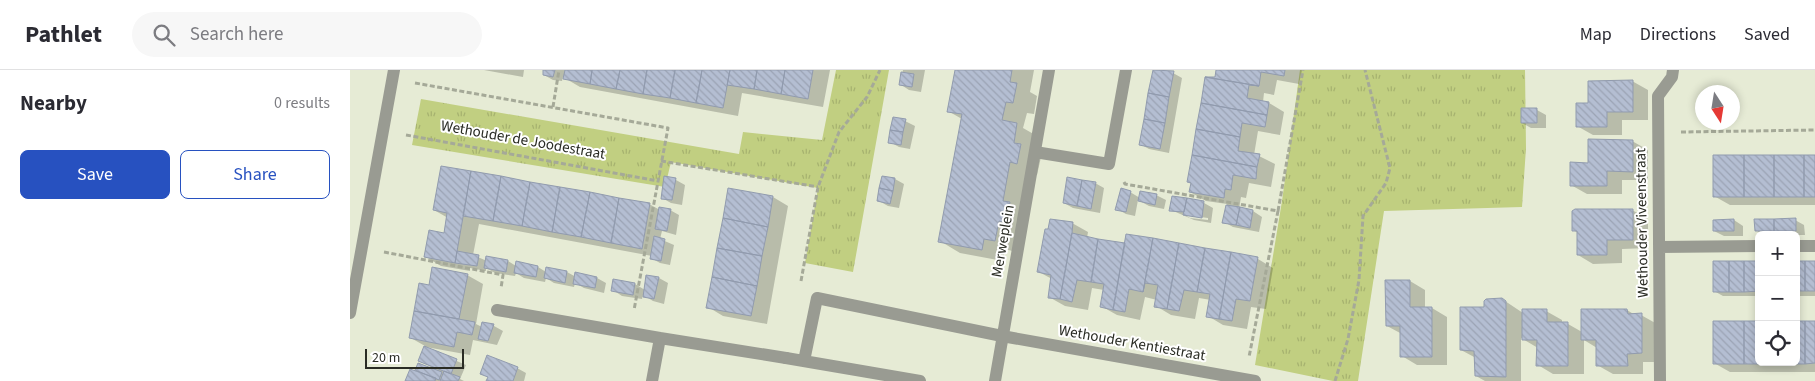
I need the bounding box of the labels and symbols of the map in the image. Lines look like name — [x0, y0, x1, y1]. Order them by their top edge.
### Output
north arrow — [1695, 85, 1740, 130]
street label: Wethouder de Joodestraat — [439, 115, 607, 165]
street label: Wethouder Viveenstraat — [1630, 148, 1654, 298]
street label: Merweplein — [986, 203, 1020, 279]
street label: Wethouder Kentiestraat — [1057, 320, 1207, 366]
scale bar — [365, 346, 464, 369]

